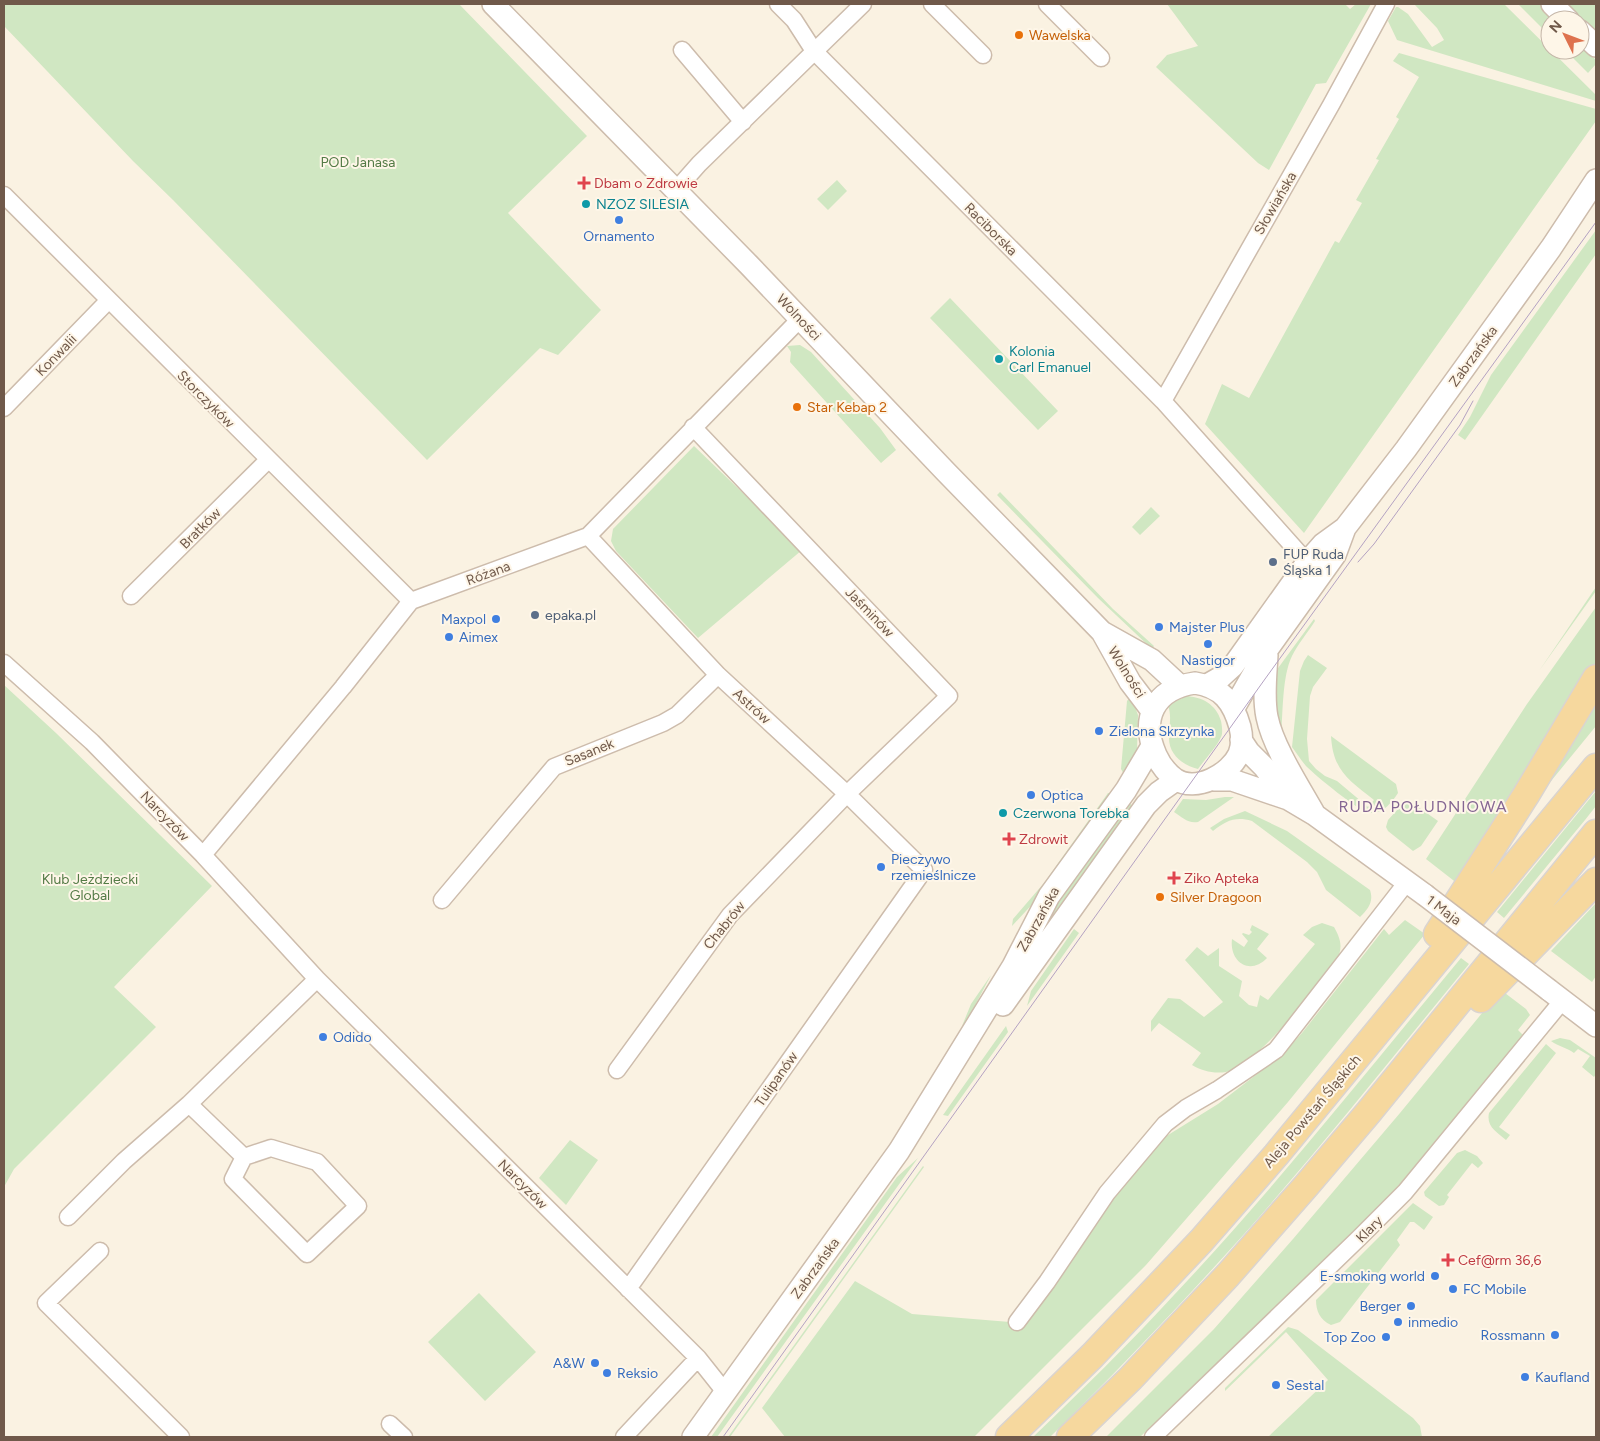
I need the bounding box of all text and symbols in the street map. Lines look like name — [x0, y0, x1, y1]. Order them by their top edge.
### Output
north arrow — [1540, 10, 1590, 60]
text: N — [1546, 17, 1566, 36]
place label: Wawelska — [1029, 27, 1091, 44]
marker: Wawelska — [1013, 29, 1025, 41]
park label: POD Janasa — [320, 154, 396, 171]
street label: Słowiańska — [1251, 169, 1300, 238]
place label: Dbam o Zdrowie — [594, 175, 698, 192]
marker: Dbam o Zdrowie — [578, 177, 590, 189]
place label: NZOZ SILESIA — [596, 196, 689, 213]
marker: NZOZ SILESIA — [580, 198, 592, 210]
street label: Raciborska — [961, 199, 1021, 259]
marker: Ornamento — [613, 214, 625, 226]
place label: Ornamento — [583, 228, 655, 245]
street label: Wolności — [773, 291, 824, 344]
street label: Zabrzańska — [1446, 323, 1501, 390]
street label: Konwalii — [32, 331, 80, 380]
place label: Kolonia Carl Emanuel — [1009, 343, 1091, 376]
marker: Kolonia Carl Emanuel — [993, 353, 1005, 365]
street label: Storczyków — [173, 367, 238, 432]
place label: Star Kebap 2 — [807, 399, 887, 416]
marker: Star Kebap 2 — [791, 401, 803, 413]
street label: Bratków — [176, 504, 225, 552]
place label: FUP Ruda Śląska 1 — [1283, 546, 1344, 579]
marker: FUP Ruda Śląska 1 — [1267, 556, 1279, 568]
street label: Różana — [464, 558, 513, 589]
street label: Jaśminów — [842, 584, 898, 641]
place label: epaka.pl — [545, 607, 596, 624]
marker: epaka.pl — [529, 609, 541, 621]
place label: Maxpol — [441, 611, 486, 628]
marker: Maxpol — [490, 613, 502, 625]
place label: Majster Plus — [1169, 619, 1245, 636]
marker: Majster Plus — [1153, 621, 1165, 633]
place label: Aimex — [459, 629, 498, 646]
marker: Aimex — [443, 631, 455, 643]
marker: Nastigor — [1202, 638, 1214, 650]
street label: Wolności — [1104, 643, 1149, 701]
place label: Nastigor — [1181, 652, 1235, 669]
street label: Astrów — [729, 685, 774, 728]
place label: Zielona Skrzynka — [1109, 723, 1214, 740]
marker: Zielona Skrzynka — [1093, 725, 1105, 737]
street label: Sasanek — [562, 735, 617, 770]
place label: Optica — [1041, 787, 1083, 804]
street label: Narcyzów — [137, 788, 193, 845]
marker: Optica — [1025, 789, 1037, 801]
district label: RUDA POŁUDNIOWA — [1338, 797, 1508, 816]
place label: Czerwona Torebka — [1013, 805, 1129, 822]
marker: Czerwona Torebka — [997, 807, 1009, 819]
place label: Zdrowit — [1019, 831, 1068, 848]
marker: Zdrowit — [1003, 833, 1015, 845]
place label: Pieczywo rzemieślnicze — [891, 851, 976, 884]
marker: Pieczywo rzemieślnicze — [875, 861, 887, 873]
place label: Ziko Apteka — [1184, 870, 1259, 887]
park label: Klub Jeżdziecki Global — [42, 871, 138, 904]
marker: Ziko Apteka — [1168, 872, 1180, 884]
street label: Zabrzańska — [1014, 884, 1063, 954]
place label: Silver Dragoon — [1170, 889, 1262, 906]
marker: Silver Dragoon — [1154, 891, 1166, 903]
street label: 1 Maja — [1423, 892, 1464, 929]
street label: Chabrów — [700, 898, 749, 953]
place label: Odido — [333, 1029, 372, 1046]
marker: Odido — [317, 1031, 329, 1043]
street label: Tulipanów — [751, 1048, 802, 1110]
street label: Aleja Powstań Śląskich — [1260, 1051, 1365, 1171]
street label: Narcyzów — [494, 1156, 551, 1213]
street label: Klary — [1352, 1212, 1387, 1246]
street label: Zabrzańska — [788, 1235, 843, 1302]
place label: Cef@rm 36,6 — [1458, 1252, 1542, 1269]
marker: Cef@rm 36,6 — [1442, 1254, 1454, 1266]
place label: E-smoking world — [1320, 1268, 1425, 1285]
marker: E-smoking world — [1429, 1270, 1441, 1282]
place label: FC Mobile — [1463, 1281, 1527, 1298]
marker: FC Mobile — [1447, 1283, 1459, 1295]
place label: Berger — [1359, 1298, 1401, 1315]
marker: Berger — [1405, 1300, 1417, 1312]
place label: inmedio — [1408, 1314, 1458, 1331]
marker: inmedio — [1392, 1316, 1404, 1328]
place label: Rossmann — [1480, 1327, 1545, 1344]
place label: Top Zoo — [1324, 1329, 1376, 1346]
marker: Rossmann — [1549, 1329, 1561, 1341]
marker: Top Zoo — [1380, 1331, 1392, 1343]
place label: A&W — [553, 1355, 586, 1372]
marker: A&W — [589, 1357, 601, 1369]
place label: Reksio — [617, 1365, 658, 1382]
marker: Reksio — [601, 1367, 613, 1379]
place label: Kaufland — [1535, 1369, 1590, 1386]
marker: Kaufland — [1519, 1371, 1531, 1383]
place label: Sestal — [1286, 1377, 1324, 1394]
marker: Sestal — [1270, 1379, 1282, 1391]

